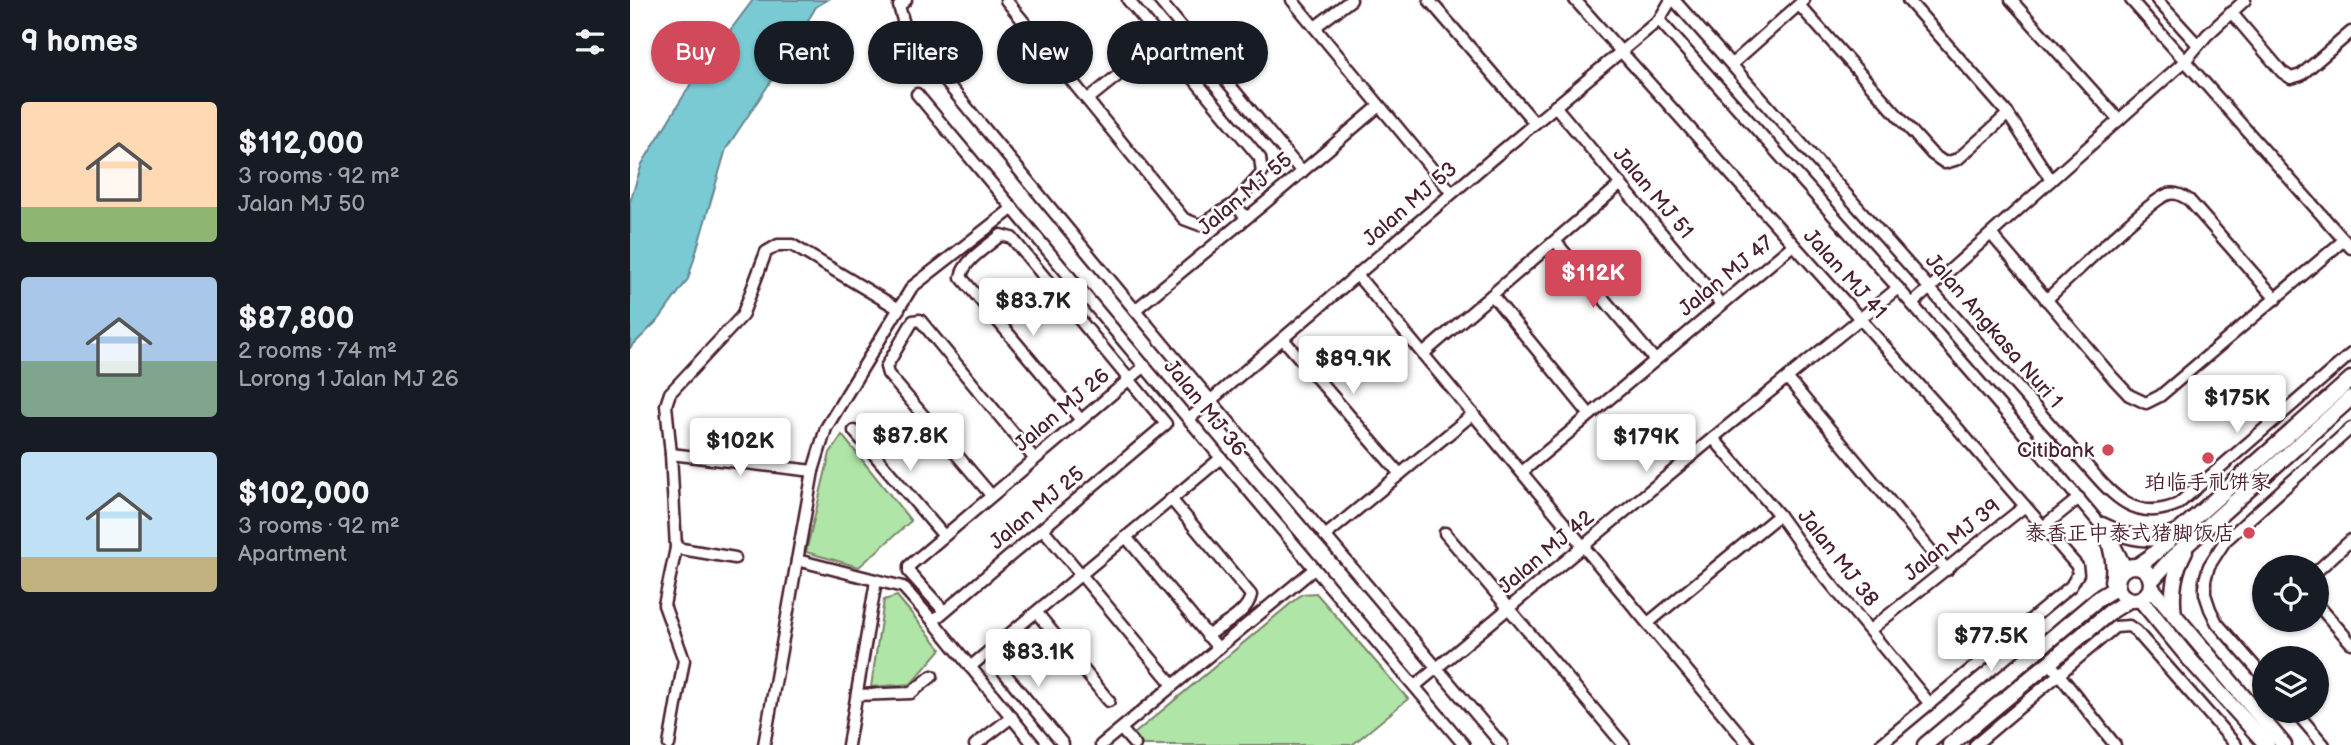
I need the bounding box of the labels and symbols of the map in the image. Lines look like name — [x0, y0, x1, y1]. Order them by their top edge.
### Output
street label: Jalan MJ 51 — [1608, 142, 1698, 244]
street label: Jalan MJ 55 — [1193, 147, 1297, 241]
street label: Jalan MJ 53 — [1358, 156, 1462, 252]
street label: Jalan MJ 41 — [1798, 224, 1892, 324]
street label: Jalan MJ 47 — [1674, 230, 1779, 322]
street label: Jalan Angkasa Nuri 1 — [1920, 249, 2068, 413]
pin: $112K — [1544, 250, 1642, 310]
pin: $83.7K — [976, 278, 1090, 338]
pin: $89.9K — [1296, 336, 1410, 396]
street label: Jalan MJ 36 — [1158, 355, 1252, 462]
street label: Jalan MJ 26 — [1009, 363, 1115, 457]
pin: $175K — [2188, 376, 2286, 435]
pin: $87.8K — [853, 414, 967, 473]
pin: $179K — [1597, 414, 1695, 474]
pin: $102K — [691, 419, 789, 478]
place label: Citibank — [2017, 438, 2095, 463]
marker: Citibank — [2100, 442, 2116, 458]
marker: 珀临手礼饼家 — [2200, 450, 2216, 466]
street label: Jalan MJ 25 — [985, 461, 1089, 555]
place label: 珀临手礼饼家 — [2145, 470, 2271, 495]
street label: Jalan MJ 39 — [1899, 494, 2005, 586]
street label: Jalan MJ 38 — [1792, 504, 1884, 612]
street label: Jalan MJ 42 — [1493, 505, 1599, 599]
place label: 泰香正中泰式猪脚饭店 — [2025, 521, 2235, 546]
marker: 泰香正中泰式猪脚饭店 — [2241, 525, 2257, 541]
pin: $77.5K — [1934, 614, 2048, 673]
pin: $83.1K — [981, 630, 1095, 689]

